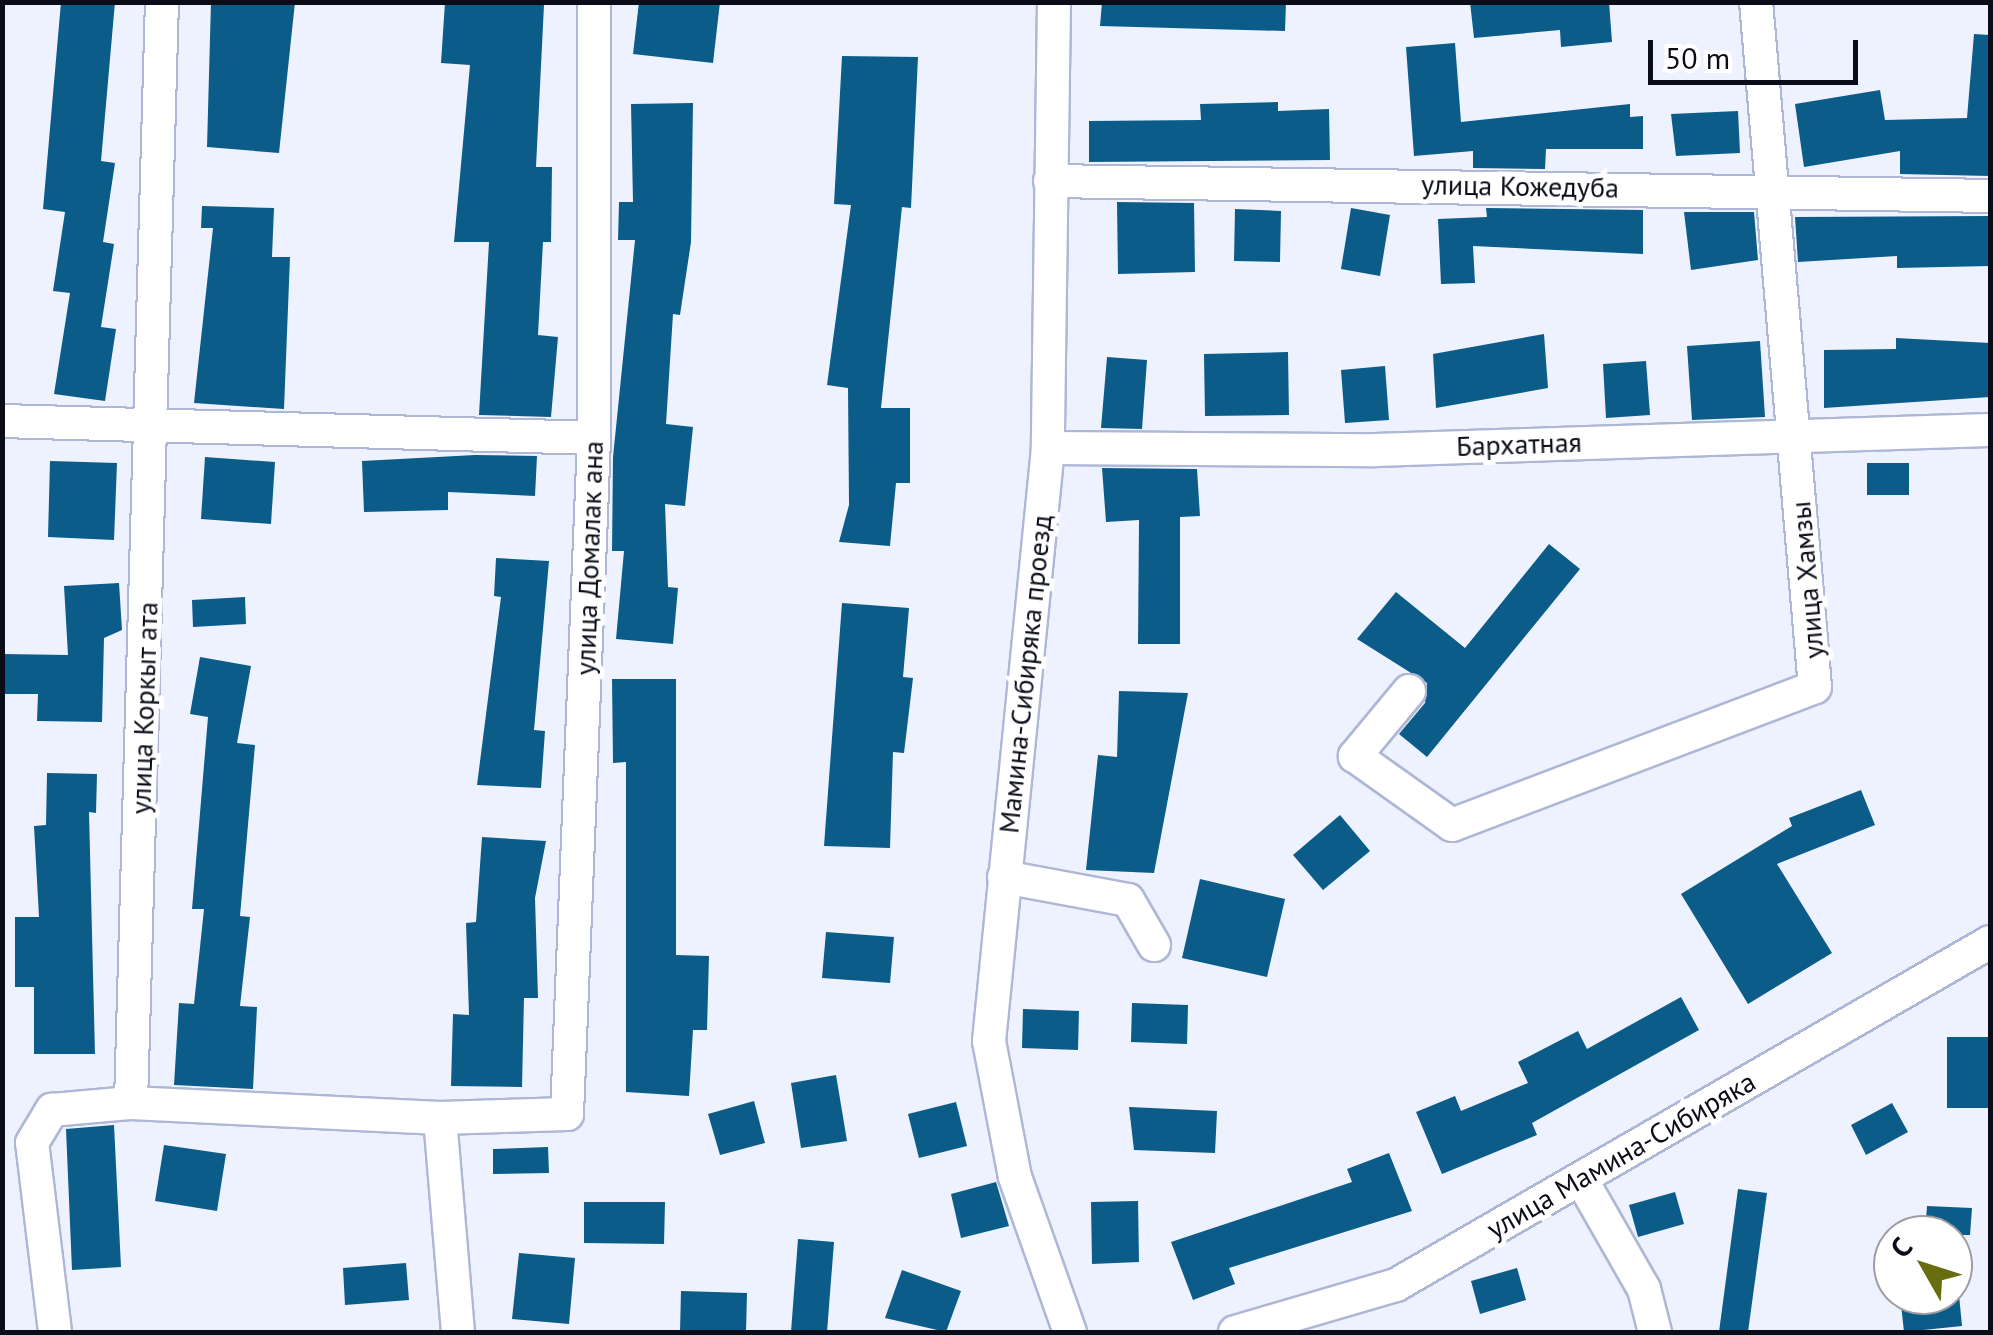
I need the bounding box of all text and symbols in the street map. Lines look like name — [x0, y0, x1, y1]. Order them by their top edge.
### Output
scale bar — [1653, 20, 1863, 82]
text: 50 m — [1665, 38, 1730, 77]
street label: улица Кожедуба — [1421, 167, 1619, 205]
street label: Бархатная — [1456, 425, 1582, 463]
street label: улица Домалак ана — [568, 440, 610, 676]
street label: улица Хамзы — [1783, 499, 1831, 661]
street label: Мамина-Сибиряка проезд — [992, 513, 1058, 835]
street label: улица Коркыт ата — [123, 601, 165, 815]
street label: улица Мамина-Сибиряка — [1481, 1064, 1761, 1246]
north arrow — [1873, 1215, 1973, 1315]
text: С — [1882, 1229, 1920, 1265]

